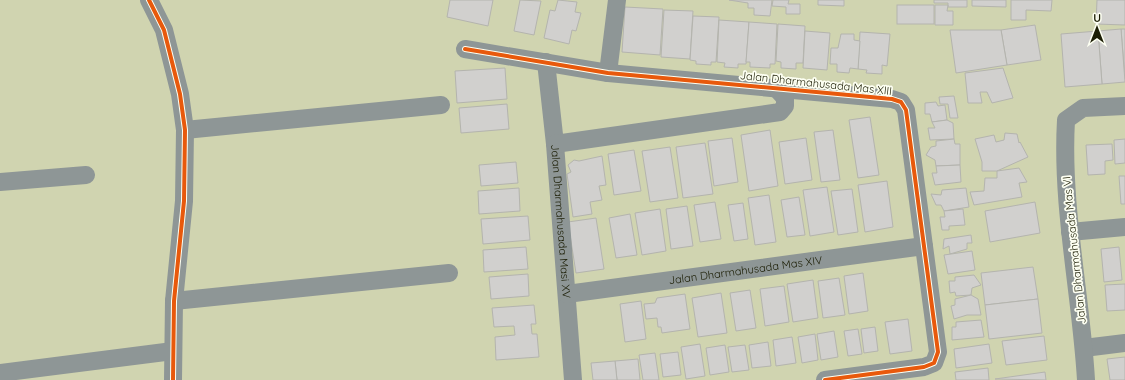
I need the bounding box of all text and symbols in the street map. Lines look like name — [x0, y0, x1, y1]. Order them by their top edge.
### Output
north arrow — [1077, 8, 1117, 48]
text: U — [1093, 11, 1101, 25]
street label: Jalan Dharmahusada Mas XIII — [739, 68, 893, 98]
street label: Jalan Dharmahusada Masi XV — [548, 144, 574, 299]
street label: Jalan Dharmahusada Mas VI — [1059, 176, 1089, 324]
street label: Jalan Dharmahusada Mas XIV — [668, 253, 823, 287]

